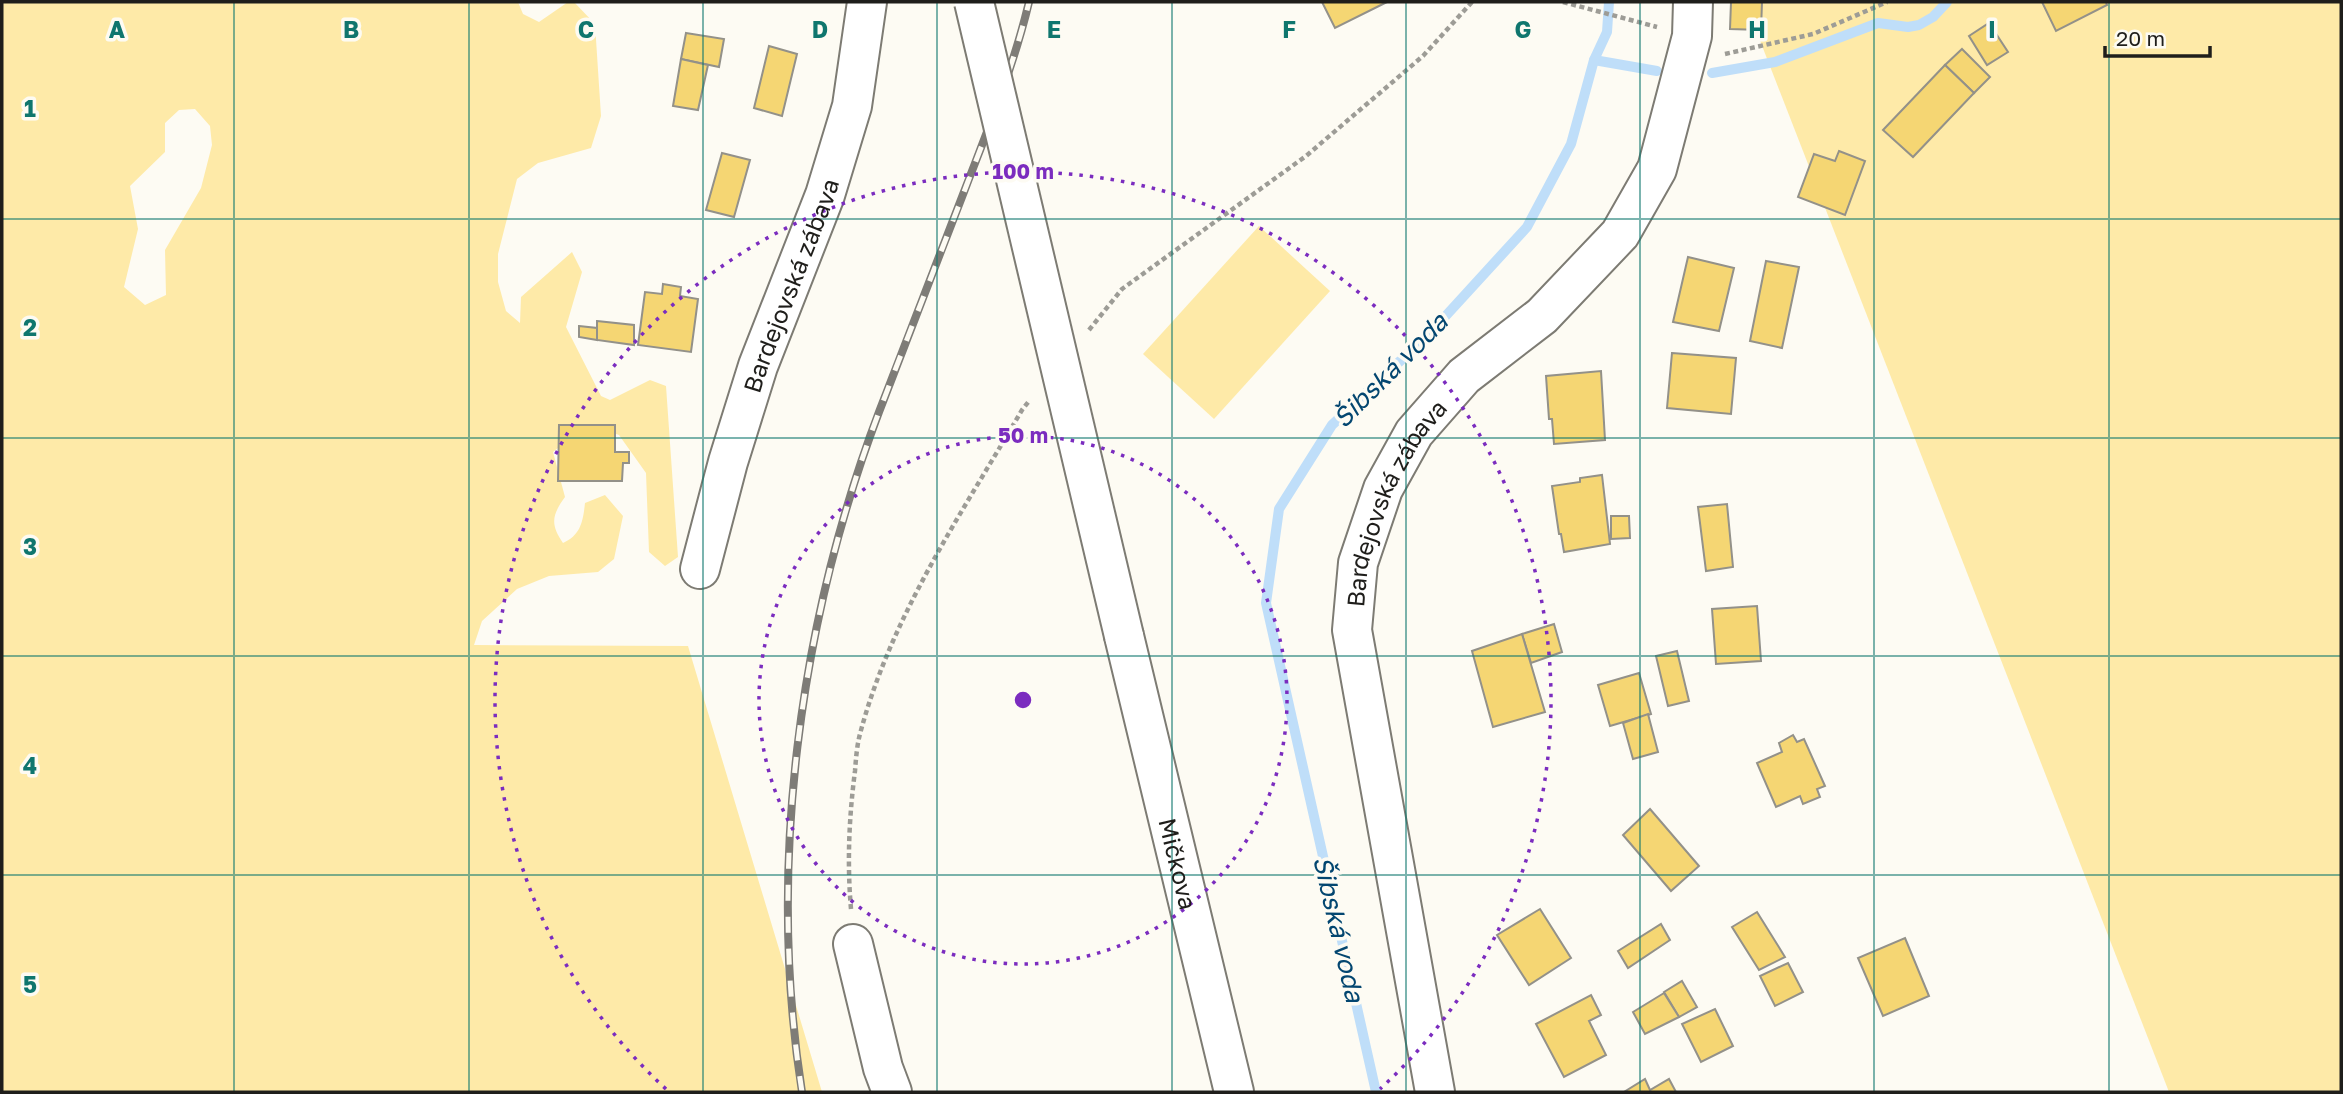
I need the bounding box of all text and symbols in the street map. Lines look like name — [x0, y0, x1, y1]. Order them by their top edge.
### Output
scale bar — [2105, 14, 2210, 58]
text: A — [109, 15, 126, 43]
text: B — [343, 15, 359, 43]
text: C — [578, 15, 594, 43]
text: D — [812, 15, 828, 43]
text: E — [1047, 15, 1061, 43]
text: F — [1282, 15, 1296, 43]
text: G — [1515, 15, 1531, 43]
text: H — [1748, 15, 1766, 43]
text: I — [1988, 15, 1996, 43]
text: 20 m — [2116, 25, 2165, 51]
text: 1 — [24, 94, 36, 122]
text: 100 m — [992, 158, 1054, 184]
street label: Bardejovská zábava — [736, 175, 844, 396]
water label: Šibská voda — [1326, 305, 1455, 434]
text: 2 — [23, 313, 37, 341]
street label: Bardejovská zábava — [1340, 393, 1452, 608]
text: 50 m — [998, 422, 1048, 448]
text: 3 — [23, 532, 37, 560]
centre of rings — [1011, 688, 1035, 712]
text: 4 — [23, 751, 37, 779]
street label: Mičkova — [1154, 815, 1204, 912]
water label: Šibská voda — [1307, 853, 1371, 1007]
text: 5 — [23, 970, 37, 998]

